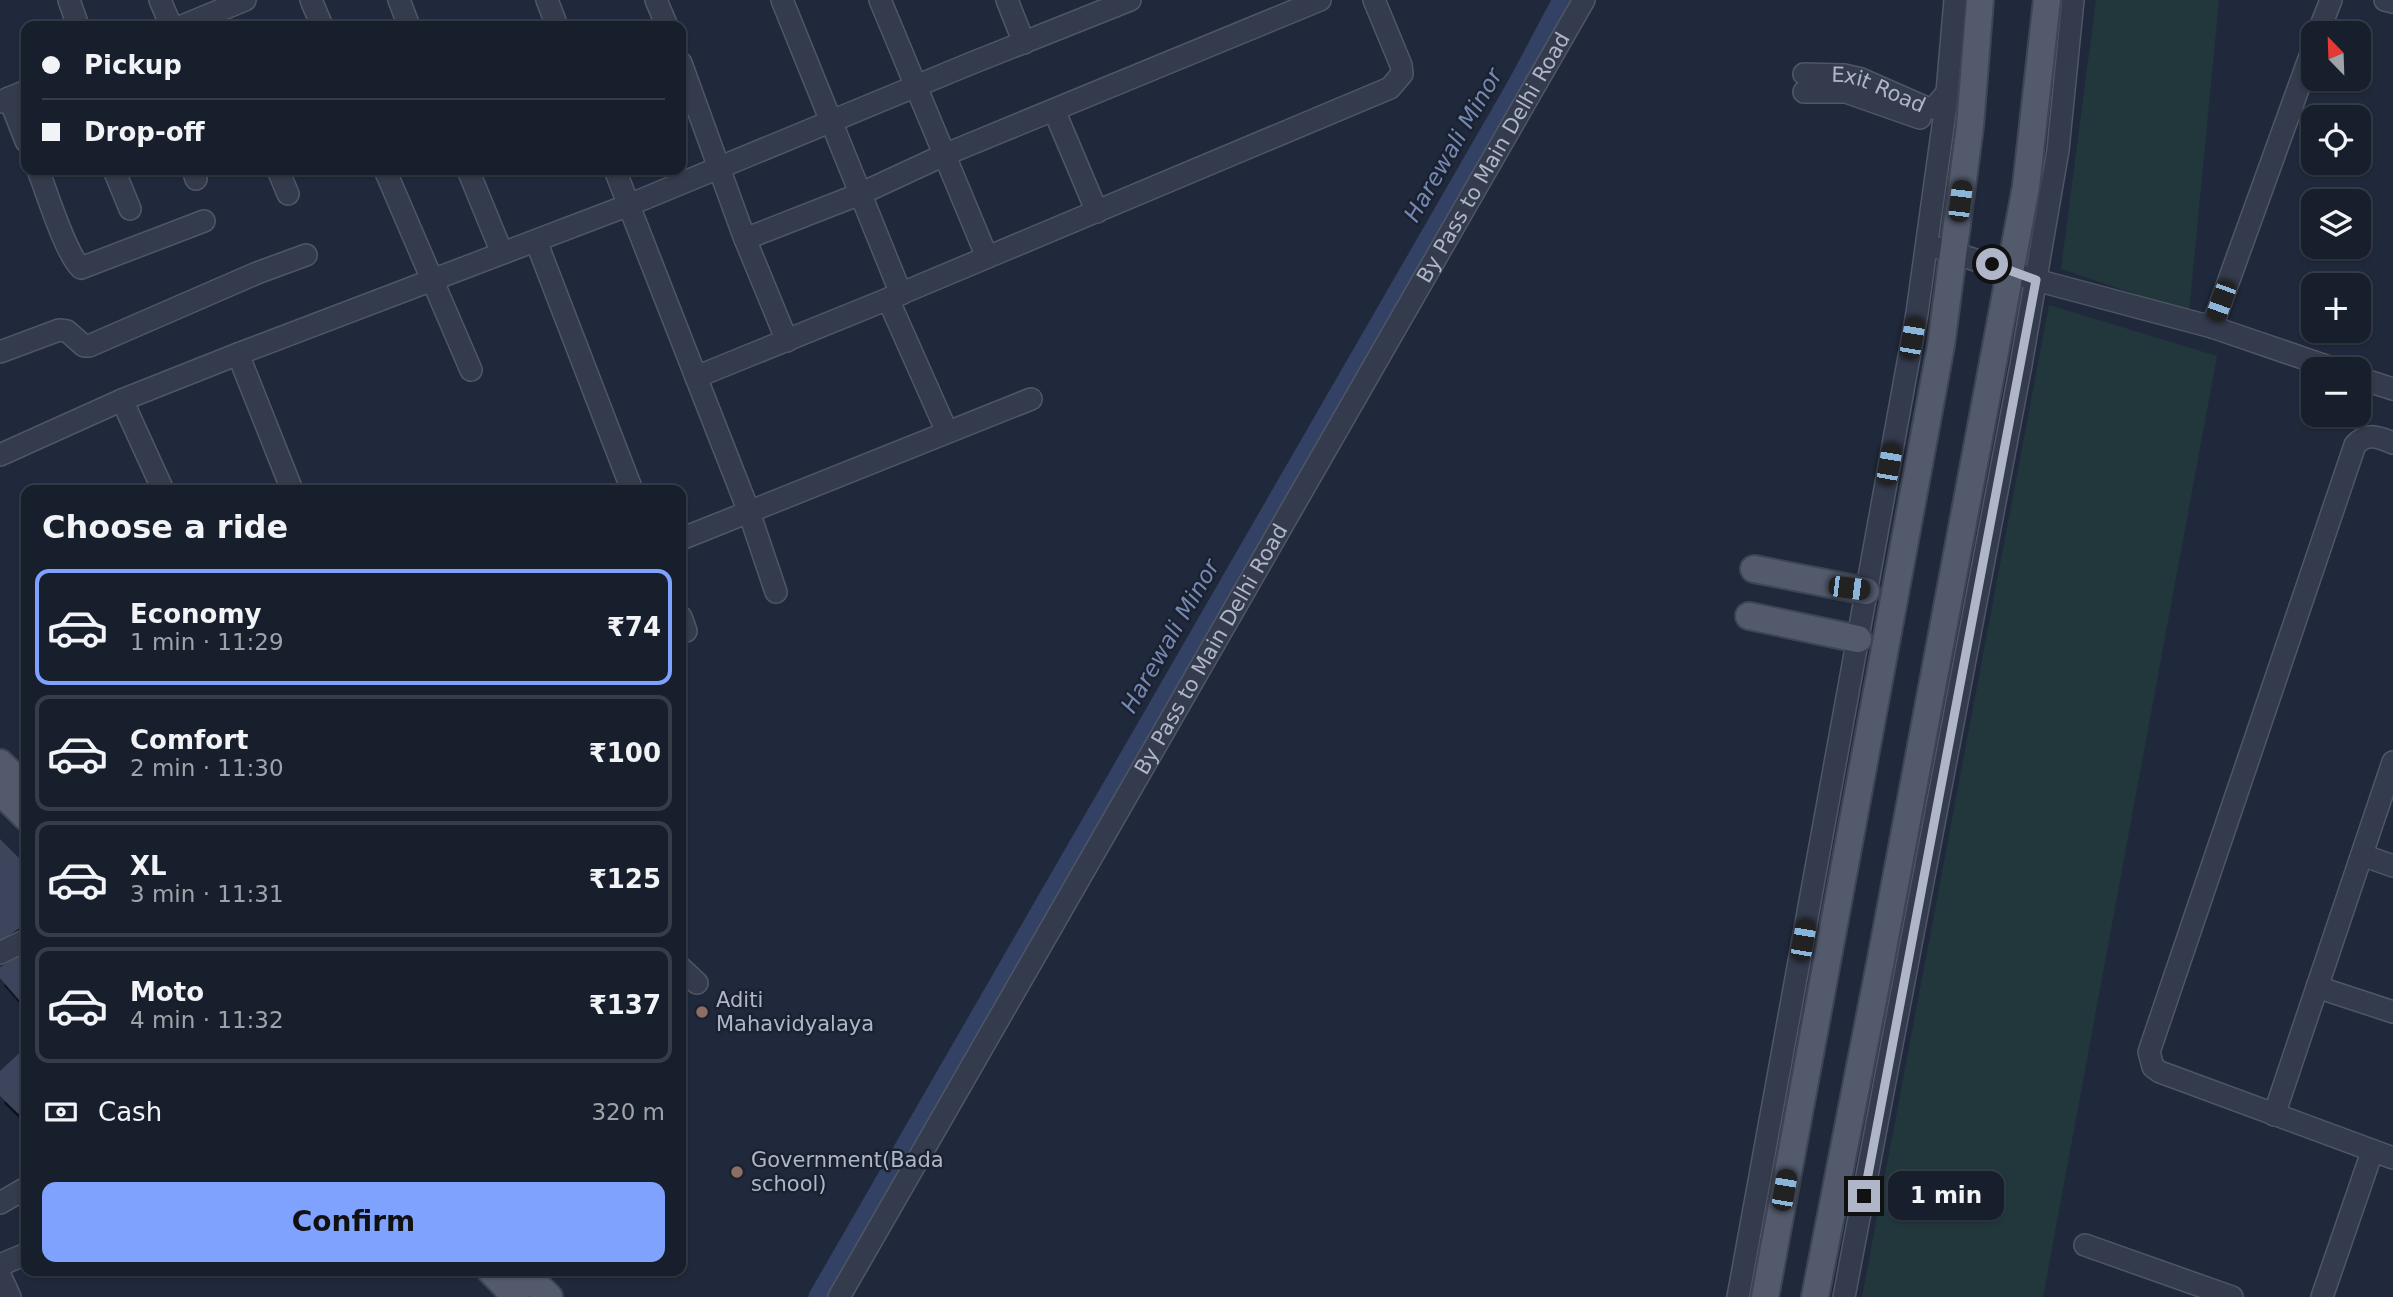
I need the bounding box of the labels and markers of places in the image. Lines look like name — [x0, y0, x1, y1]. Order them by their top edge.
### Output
place label: Aditi Mahavidyalaya — [716, 988, 874, 1036]
marker: Aditi Mahavidyalaya — [694, 1004, 710, 1020]
place label: Government(Bada school) — [751, 1148, 944, 1196]
marker: Government(Bada school) — [729, 1164, 745, 1180]

